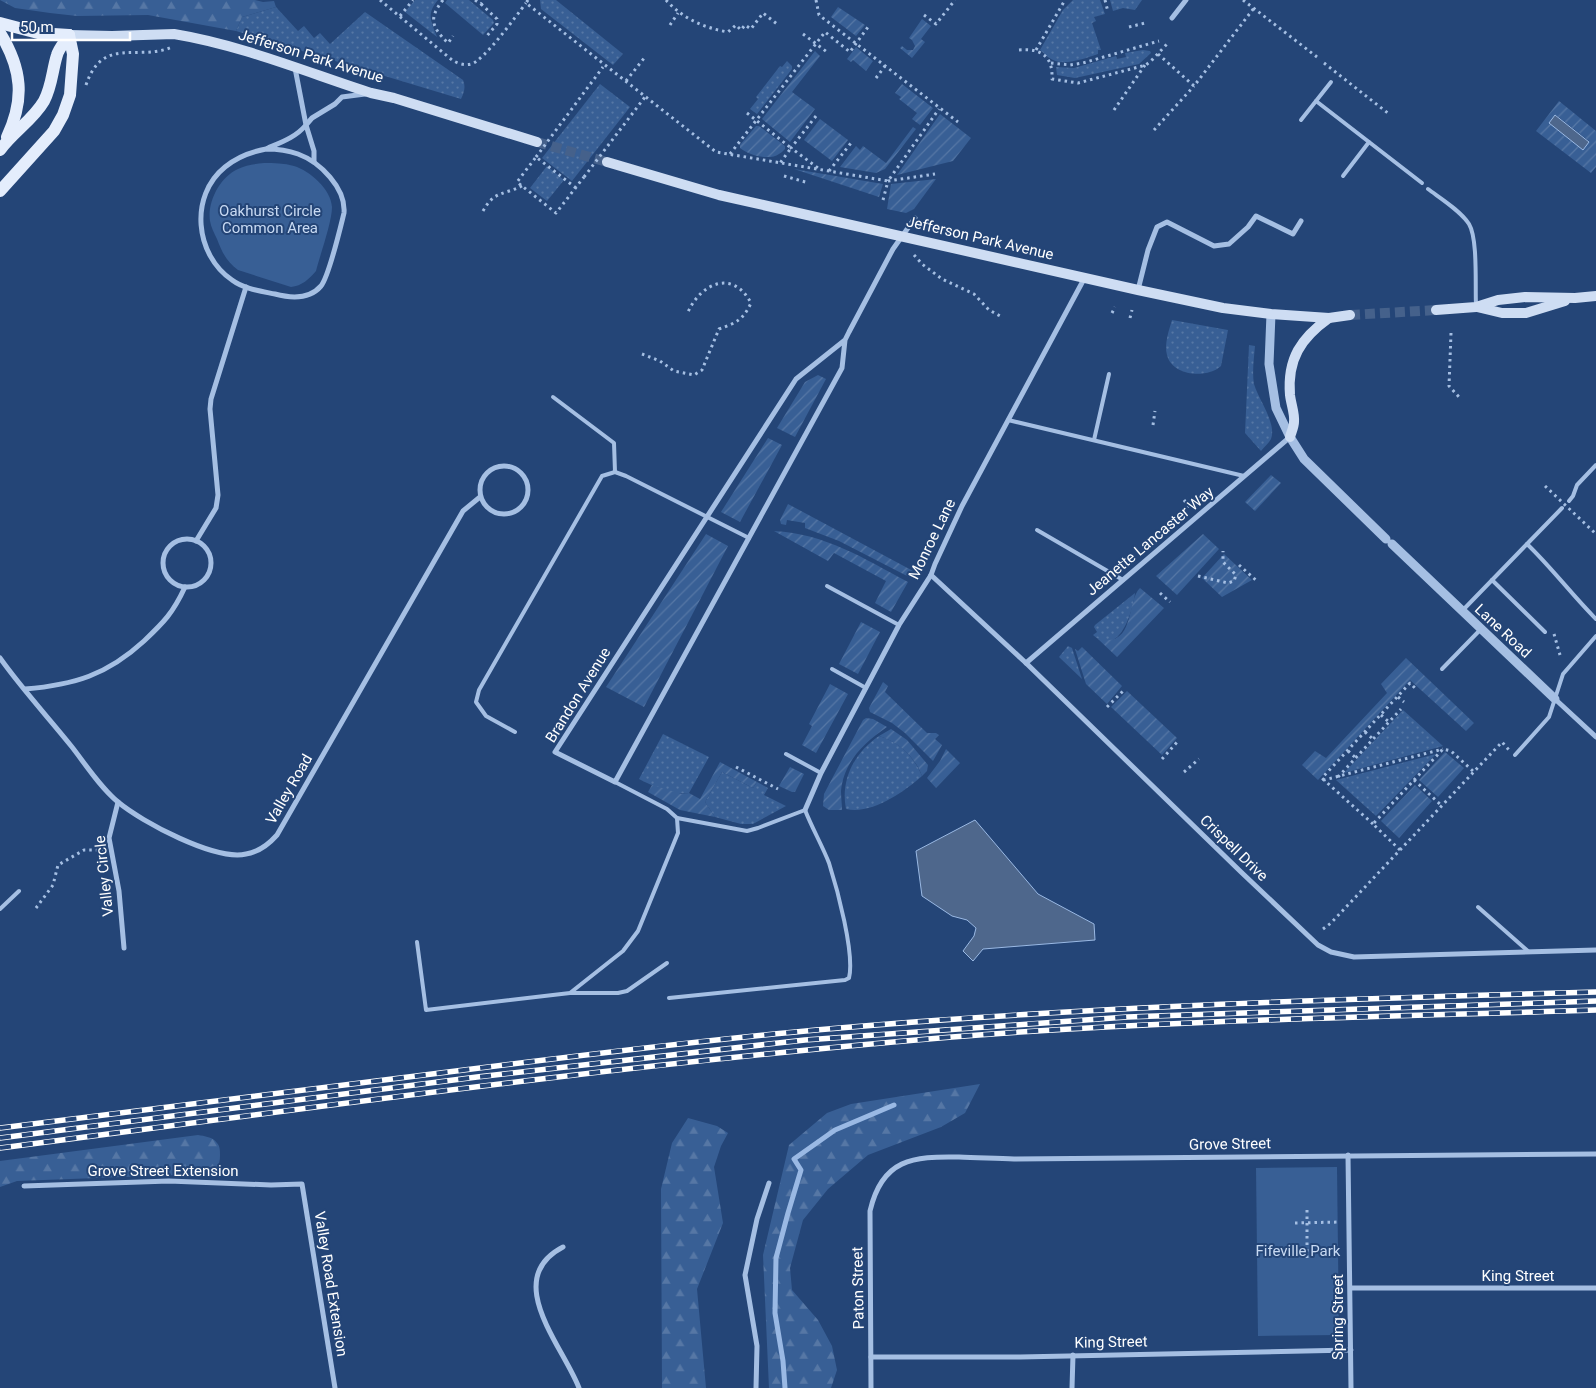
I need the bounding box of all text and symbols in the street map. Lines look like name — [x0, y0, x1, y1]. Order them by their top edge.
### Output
scale bar — [12, 10, 130, 42]
text: 50 m — [20, 18, 54, 36]
street label: Jefferson Park Avenue — [236, 25, 386, 87]
park label: Oakhurst Circle Common Area — [219, 202, 321, 237]
street label: Jefferson Park Avenue — [904, 212, 1056, 264]
street label: Jeanette Lancaster Way — [1083, 483, 1217, 599]
street label: Monroe Lane — [905, 496, 959, 582]
street label: Lane Road — [1471, 600, 1535, 662]
street label: Brandon Avenue — [542, 644, 614, 746]
street label: Valley Road — [262, 751, 316, 827]
street label: Crispell Drive — [1196, 811, 1272, 885]
street label: Valley Circle — [91, 835, 117, 917]
street label: Grove Street — [1189, 1134, 1271, 1154]
street label: Grove Street Extension — [87, 1162, 239, 1180]
street label: Valley Road Extension — [311, 1210, 351, 1358]
park label: Fifeville Park — [1256, 1242, 1341, 1260]
street label: Paton Street — [848, 1247, 868, 1329]
street label: King Street — [1481, 1267, 1555, 1285]
street label: Spring Street — [1329, 1274, 1347, 1360]
street label: King Street — [1074, 1332, 1148, 1352]

